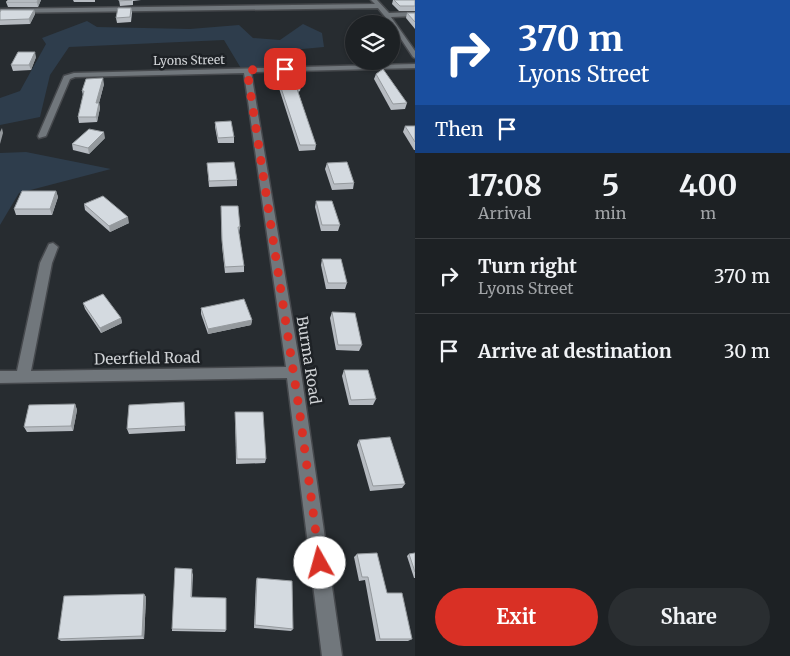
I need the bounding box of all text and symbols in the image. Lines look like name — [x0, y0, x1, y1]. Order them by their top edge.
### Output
map controls — [345, 15, 400, 70]
button: layers — [345, 15, 400, 70]
text: 370 m — [518, 17, 623, 61]
icon: right — [435, 20, 500, 85]
pin — [264, 48, 306, 90]
street label: Lyons Street — [153, 52, 225, 68]
icon: arrive — [271, 55, 299, 83]
text: Lyons Street — [518, 60, 649, 88]
icon: arrive — [493, 115, 521, 143]
text: Then — [435, 117, 483, 141]
text: 17:08 — [468, 166, 542, 204]
text: 5 — [602, 166, 619, 204]
text: 400 — [679, 166, 737, 204]
text: Arrival — [478, 203, 532, 223]
text: min — [595, 203, 626, 223]
text: m — [700, 203, 716, 223]
text: Turn right — [478, 254, 577, 278]
icon: right — [435, 262, 463, 290]
text: 370 m — [714, 264, 770, 288]
text: Lyons Street — [478, 278, 574, 298]
street label: Burma Road — [293, 315, 325, 405]
icon: arrive — [435, 337, 463, 365]
text: Arrive at destination — [478, 339, 672, 363]
text: 30 m — [724, 339, 770, 363]
street label: Deerfield Road — [94, 348, 200, 368]
position arrow — [293, 536, 345, 588]
button: Exit — [435, 588, 598, 646]
button: Share — [608, 588, 770, 646]

